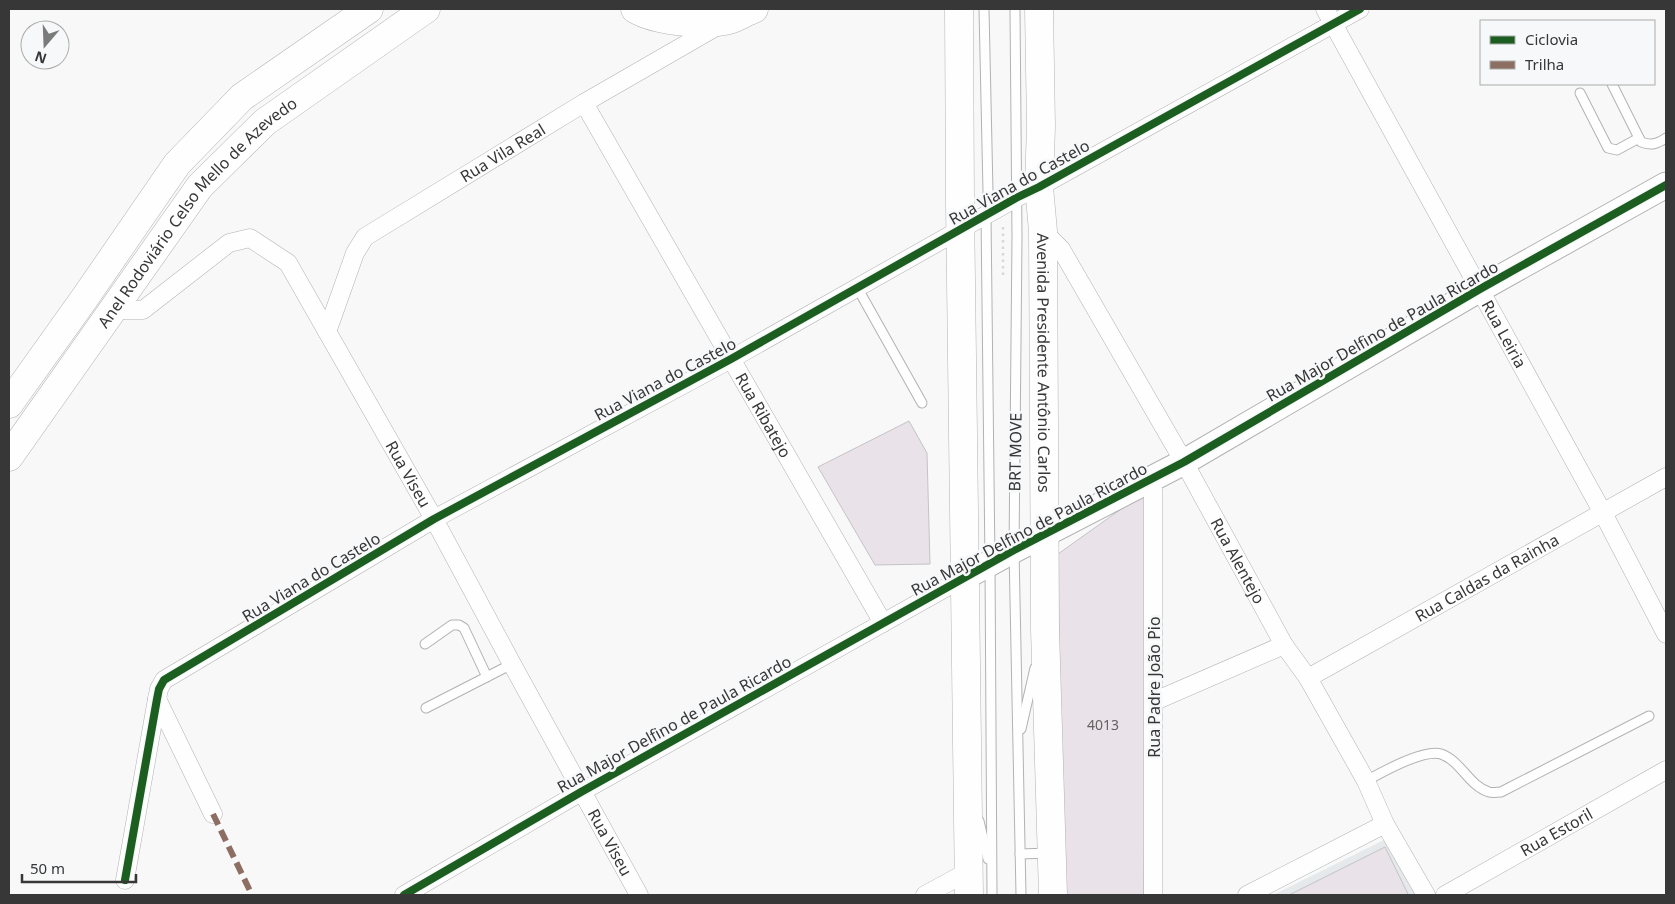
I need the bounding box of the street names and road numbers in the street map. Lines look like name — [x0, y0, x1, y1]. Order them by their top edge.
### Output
street label: Anel Rodoviário Celso Mello de Azevedo — [92, 92, 301, 332]
street label: Rua Vila Real — [456, 118, 549, 187]
street label: Rua Viana do Castelo — [945, 134, 1093, 230]
street label: Avenida Presidente Antônio Carlos — [1032, 233, 1055, 493]
street label: Rua Major Delfino de Paula Ricardo — [1262, 255, 1502, 407]
street label: Rua Leiria — [1477, 296, 1532, 372]
street label: Rua Viana do Castelo — [590, 332, 740, 426]
street label: Rua Ribatejo — [730, 369, 797, 462]
street label: BRT MOVE — [1003, 412, 1027, 492]
street label: Rua Viseu — [381, 437, 436, 511]
street label: Rua Major Delfino de Paula Ricardo — [907, 457, 1151, 601]
street label: Rua Alentejo — [1206, 514, 1270, 608]
street label: Rua Viana do Castelo — [238, 527, 384, 627]
street label: Rua Caldas da Rainha — [1411, 528, 1563, 627]
street label: Rua Padre João Pio — [1143, 616, 1165, 758]
street label: Rua Major Delfino de Paula Ricardo — [553, 650, 795, 798]
street label: Rua Estoril — [1516, 803, 1597, 861]
street label: Rua Viseu — [583, 805, 637, 880]

